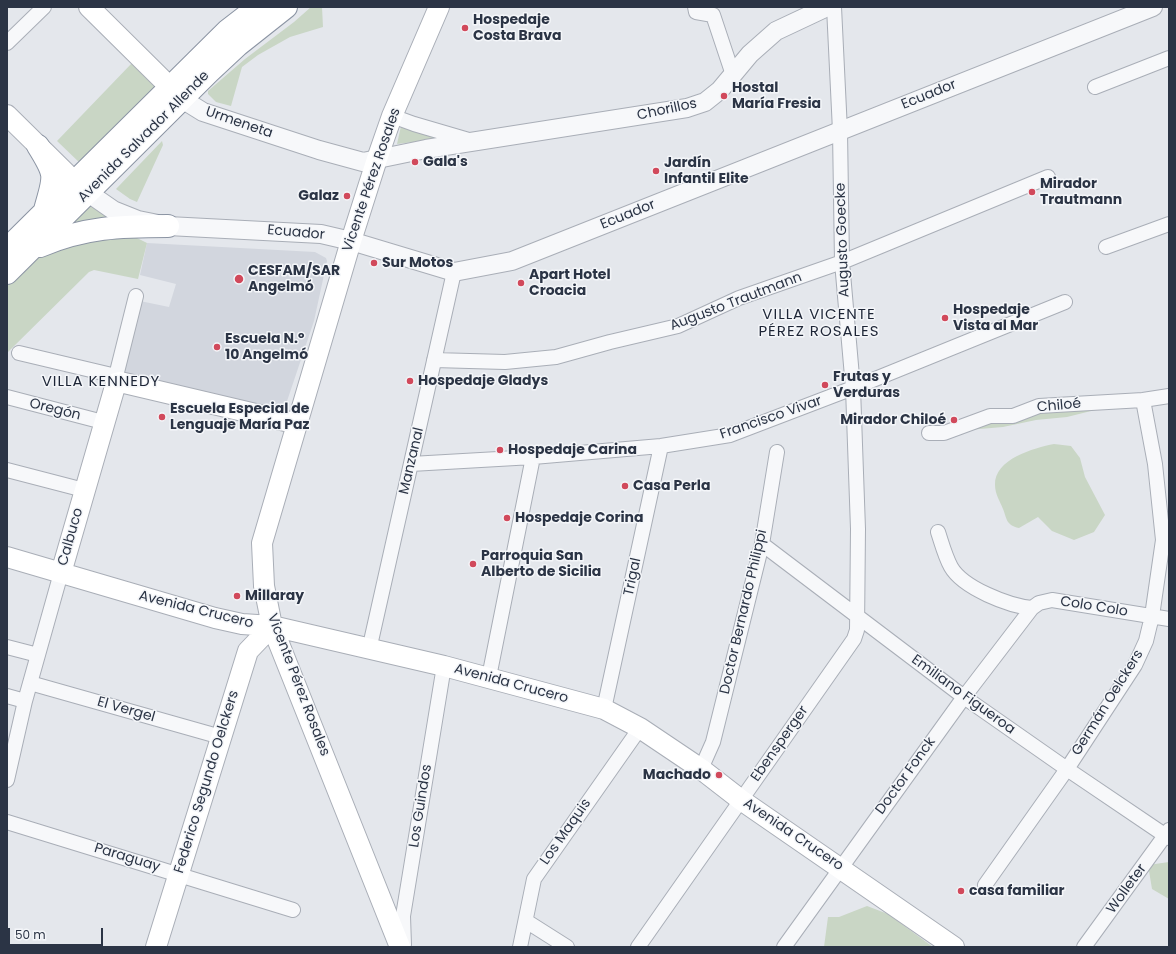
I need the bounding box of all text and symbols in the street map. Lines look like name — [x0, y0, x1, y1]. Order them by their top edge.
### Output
place label: Hospedaje Costa Brava — [473, 12, 562, 44]
marker: Hospedaje Costa Brava — [460, 23, 470, 33]
street label: Avenida Salvador Allende — [75, 68, 213, 206]
street label: Ecuador — [899, 76, 959, 114]
place label: Hostal María Fresia — [732, 80, 821, 112]
marker: Hostal María Fresia — [719, 91, 729, 101]
street label: Chorillos — [636, 95, 698, 125]
street label: Urmeneta — [203, 104, 275, 142]
street label: Vicente Pérez Rosales — [339, 106, 405, 254]
place label: Gala's — [423, 154, 468, 170]
place label: Jardín Infantil Elite — [664, 155, 749, 188]
marker: Gala's — [410, 157, 420, 167]
marker: Jardín Infantil Elite — [651, 166, 661, 176]
place label: Mirador Trautmann — [1040, 176, 1122, 208]
street label: Augusto Goecke — [833, 182, 853, 298]
marker: Mirador Trautmann — [1027, 187, 1037, 197]
place label: Galaz — [298, 188, 339, 204]
marker: Galaz — [342, 191, 352, 201]
street label: Ecuador — [598, 196, 658, 234]
street label: Ecuador — [267, 222, 325, 244]
place label: Sur Motos — [382, 255, 453, 271]
marker: Sur Motos — [369, 258, 379, 268]
place label: CESFAM/SAR Angelmó — [248, 263, 340, 296]
place label: Apart Hotel Croacia — [529, 267, 611, 300]
street label: Augusto Trautmann — [668, 269, 804, 335]
marker: CESFAM/SAR Angelmó — [233, 273, 245, 285]
marker: Apart Hotel Croacia — [516, 278, 526, 288]
place label: Hospedaje Vista al Mar — [953, 302, 1038, 334]
district label: VILLA VICENTE PÉREZ ROSALES — [758, 306, 880, 341]
marker: Hospedaje Vista al Mar — [940, 313, 950, 323]
place label: Escuela N.º 10 Angelmó — [225, 331, 308, 364]
marker: Escuela N.º 10 Angelmó — [212, 342, 222, 352]
place label: Frutas y Verduras — [833, 369, 900, 402]
district label: VILLA KENNEDY — [42, 373, 160, 391]
place label: Hospedaje Gladys — [418, 373, 548, 389]
marker: Hospedaje Gladys — [405, 376, 415, 386]
marker: Frutas y Verduras — [820, 380, 830, 390]
street label: Francisco Vivar — [718, 393, 824, 443]
street label: Oregón — [28, 396, 82, 424]
street label: Chiloé — [1036, 396, 1082, 416]
place label: Escuela Especial de Lenguaje María Paz — [170, 401, 309, 434]
marker: Escuela Especial de Lenguaje María Paz — [157, 412, 167, 422]
place label: Mirador Chiloé — [840, 412, 946, 428]
marker: Mirador Chiloé — [949, 415, 959, 425]
street label: Manzanal — [396, 426, 428, 496]
place label: Hospedaje Carina — [508, 442, 637, 458]
marker: Hospedaje Carina — [495, 445, 505, 455]
place label: Casa Perla — [633, 478, 710, 494]
marker: Casa Perla — [620, 481, 630, 491]
street label: Calbuco — [55, 506, 87, 568]
place label: Hospedaje Corina — [515, 510, 643, 526]
marker: Hospedaje Corina — [502, 513, 512, 523]
street label: Doctor Bernardo Philippi — [717, 528, 771, 696]
place label: Parroquia San Alberto de Sicilia — [481, 548, 601, 580]
street label: Trigal — [621, 556, 645, 598]
marker: Parroquia San Alberto de Sicilia — [468, 559, 478, 569]
street label: Avenida Crucero — [137, 588, 255, 632]
place label: Millaray — [245, 588, 304, 604]
marker: Millaray — [232, 591, 242, 601]
street label: Colo Colo — [1059, 593, 1129, 621]
street label: Vicente Pérez Rosales — [263, 611, 333, 759]
street label: Germán Oelckers — [1069, 647, 1147, 759]
street label: Emiliano Figueroa — [908, 652, 1018, 738]
street label: Avenida Crucero — [452, 661, 570, 707]
street label: Federico Segundo Oelckers — [171, 689, 243, 875]
street label: El Vergel — [95, 694, 157, 726]
street label: Ebensperger — [748, 703, 812, 785]
street label: Doctor Fonck — [872, 734, 940, 818]
street label: Los Guindos — [406, 763, 436, 849]
place label: Machado — [643, 767, 711, 783]
marker: Machado — [714, 770, 724, 780]
street label: Avenida Crucero — [740, 795, 846, 875]
street label: Los Maquis — [537, 796, 595, 868]
street label: Paraguay — [92, 840, 162, 876]
street label: Wolleter — [1103, 861, 1151, 917]
place label: casa familiar — [969, 883, 1065, 899]
marker: casa familiar — [956, 886, 966, 896]
scale bar — [10, 920, 105, 946]
text: 50 m — [15, 926, 46, 943]

